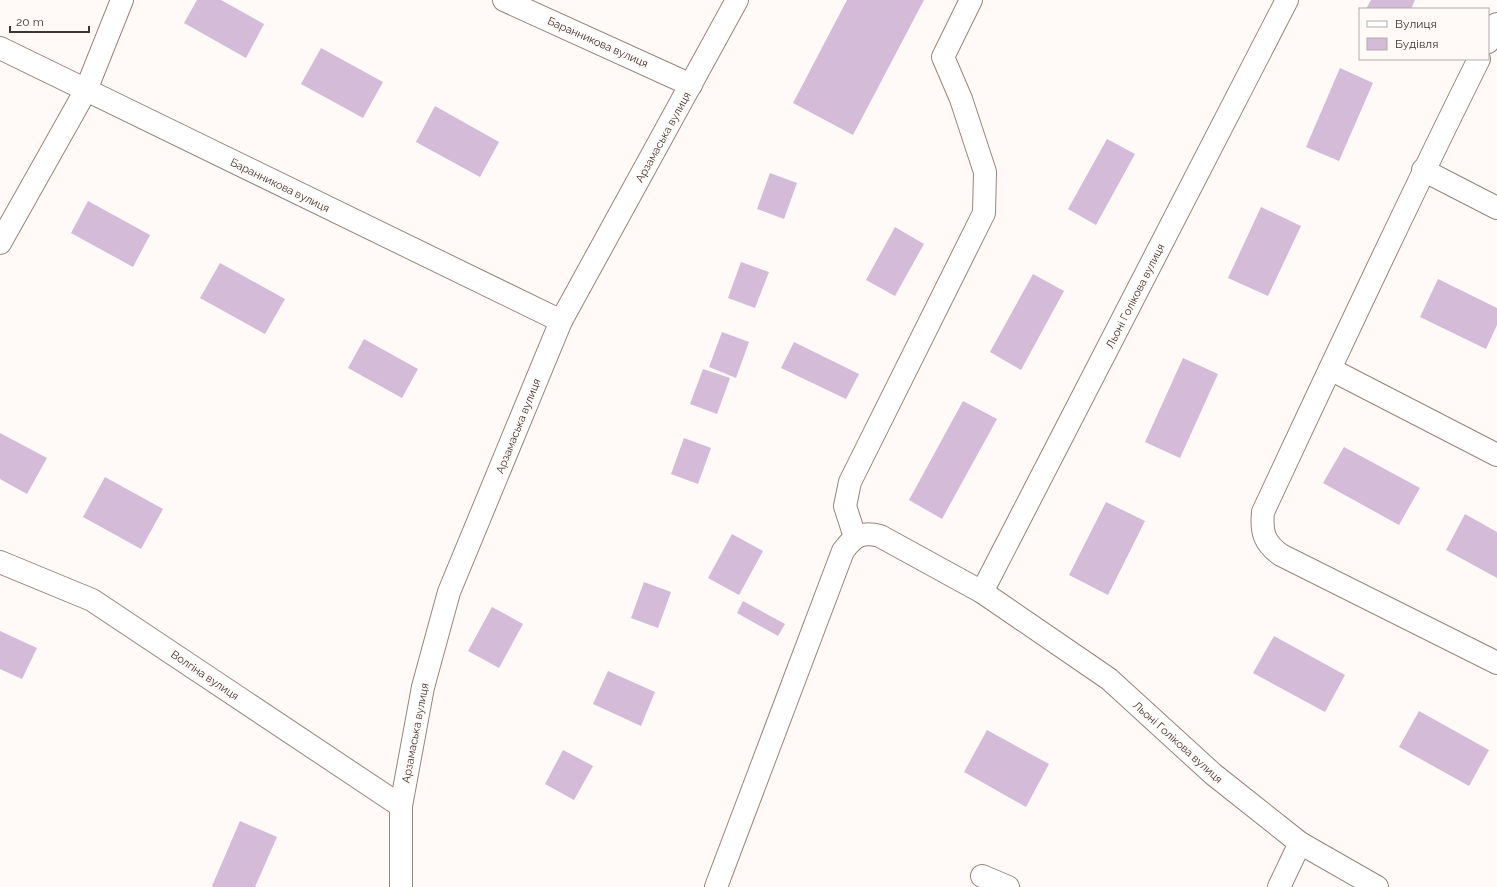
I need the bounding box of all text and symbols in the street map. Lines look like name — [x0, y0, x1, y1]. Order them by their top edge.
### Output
scale bar — [10, 8, 89, 34]
legend — [1359, 8, 1489, 60]
street label: Баранникова вулиця — [546, 14, 650, 70]
text: 20 m — [16, 15, 44, 29]
text: Вулиця — [1395, 17, 1437, 31]
text: Будівля — [1395, 37, 1438, 51]
street label: Арзамаська вулиця — [633, 90, 694, 185]
street label: Баранникова вулиця — [228, 156, 331, 215]
street label: Льоні Голікова вулиця — [1103, 242, 1168, 351]
street label: Арзамаська вулиця — [493, 377, 544, 476]
street label: Волгіна вулиця — [168, 648, 241, 703]
street label: Арзамаська вулиця — [399, 682, 432, 784]
street label: Льоні Голікова вулиця — [1130, 699, 1225, 786]

